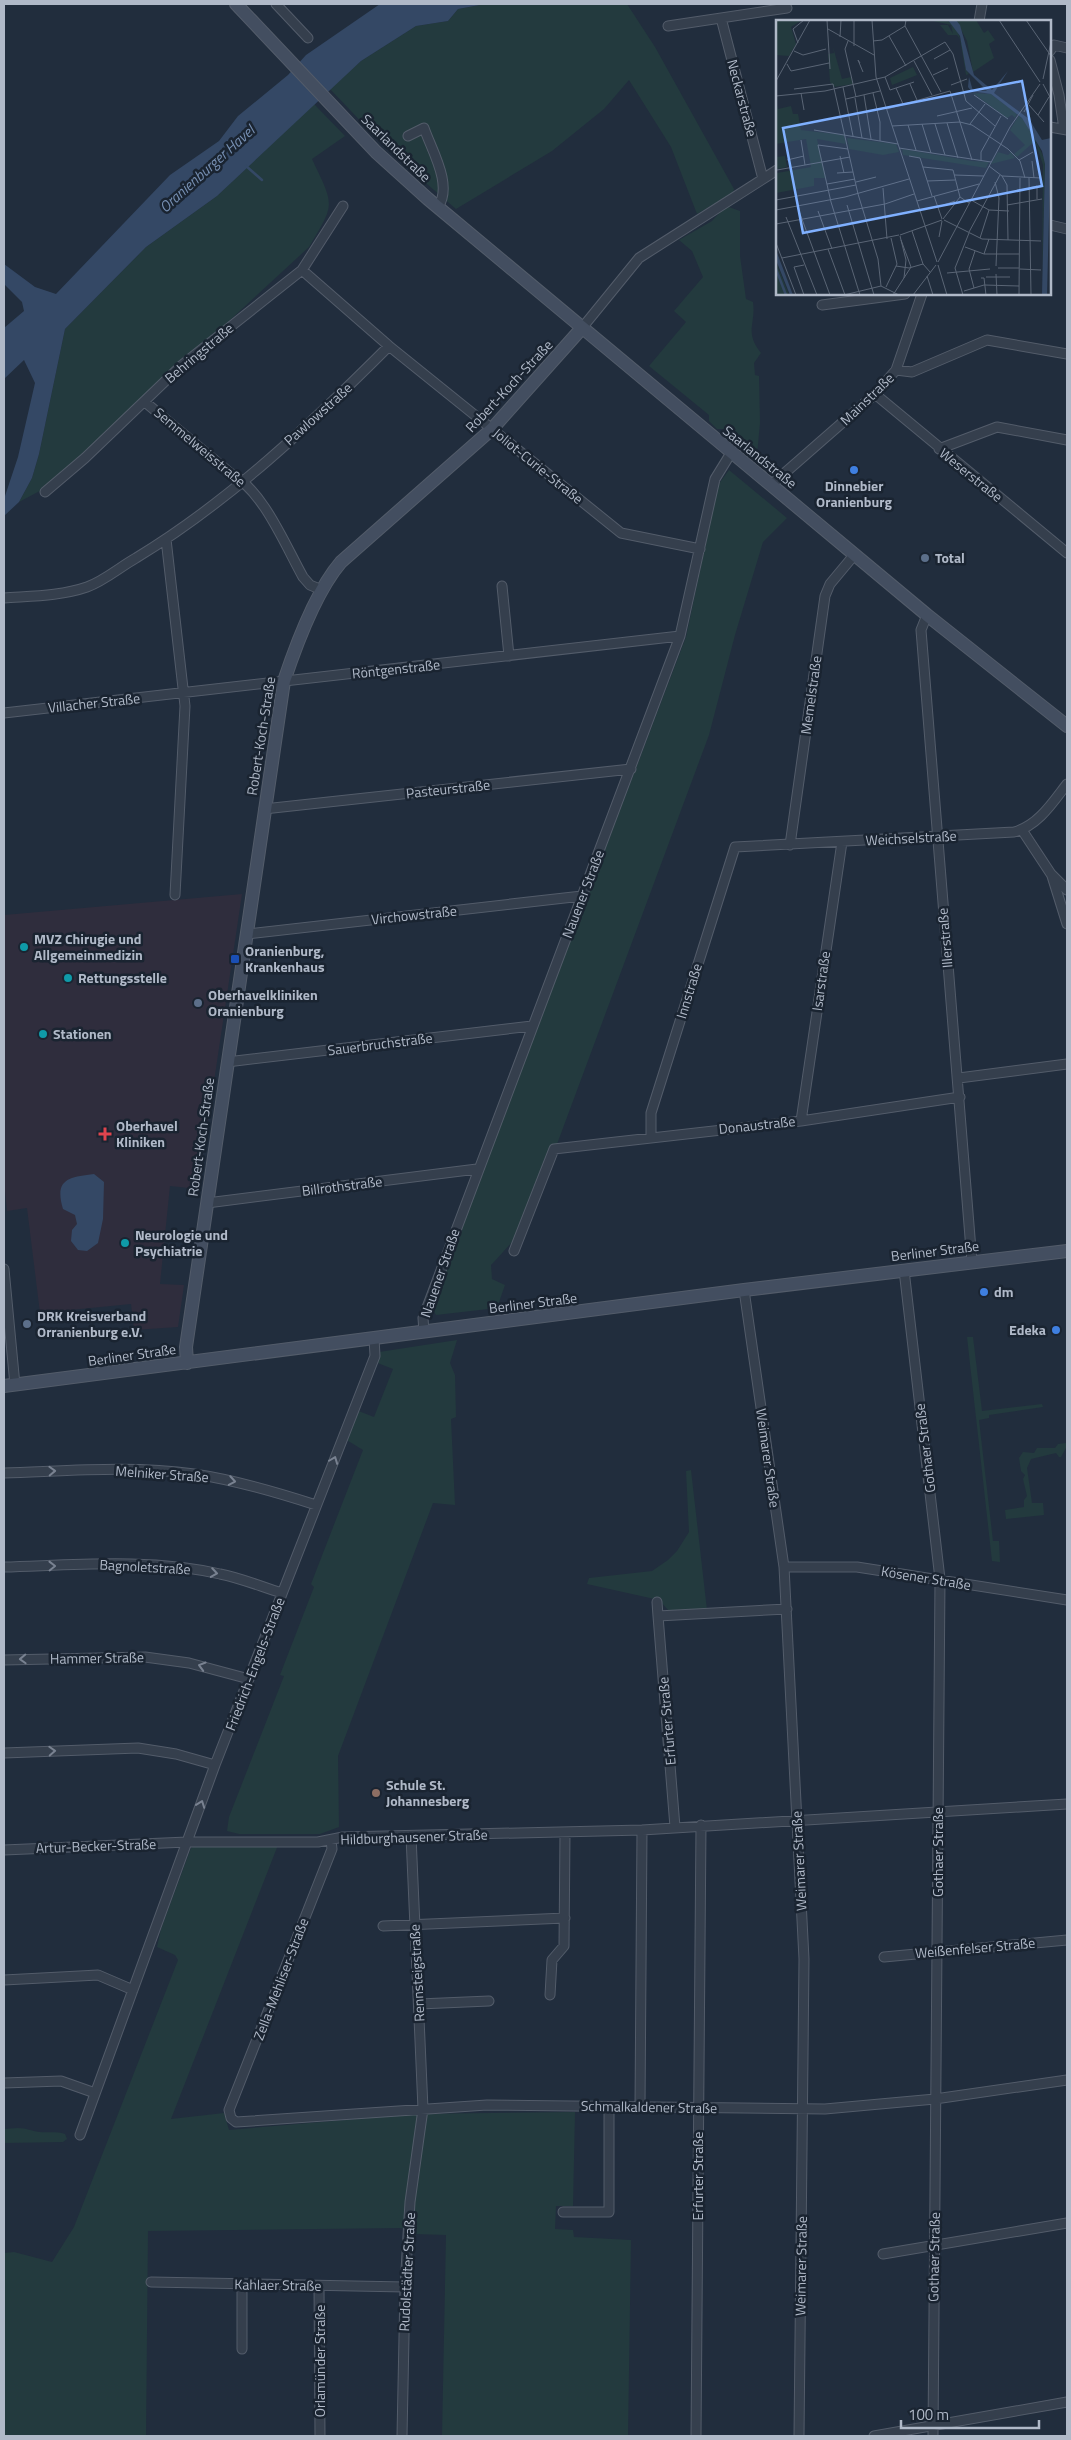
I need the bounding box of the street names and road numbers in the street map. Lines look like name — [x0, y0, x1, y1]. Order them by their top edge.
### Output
street label: Neckarstraße — [722, 57, 763, 139]
street label: Saarlandstraße — [357, 109, 436, 186]
street label: Behringstraße — [160, 318, 238, 388]
street label: Robert-Koch-Straße — [460, 335, 557, 437]
street label: Mainstraße — [835, 368, 898, 430]
street label: Pawlowstraße — [279, 377, 356, 450]
street label: Semmelweisstraße — [150, 402, 251, 491]
street label: Saarlandstraße — [719, 420, 802, 493]
street label: Joliot-Curie-Straße — [489, 423, 588, 509]
street label: Weserstraße — [935, 443, 1007, 507]
street label: Röntgenstraße — [351, 653, 441, 684]
street label: Memelstraße — [795, 654, 826, 736]
street label: Robert-Koch-Straße — [241, 675, 280, 797]
street label: Villacher Straße — [47, 687, 141, 718]
street label: Pasteurstraße — [405, 774, 491, 803]
street label: Weichselstraße — [865, 825, 957, 850]
street label: Nauener Straße — [556, 847, 609, 941]
street label: Virchowstraße — [370, 900, 458, 929]
street label: Illerstraße — [931, 907, 958, 969]
street label: Isarstraße — [806, 950, 835, 1012]
street label: Innstraße — [670, 961, 707, 1021]
street label: Sauerbruchstraße — [326, 1027, 434, 1060]
street label: Robert-Koch-Straße — [182, 1076, 219, 1198]
street label: Donaustraße — [718, 1110, 796, 1139]
street label: Billrothstraße — [300, 1170, 383, 1201]
street label: Nauener Straße — [414, 1226, 465, 1320]
street label: Berliner Straße — [890, 1235, 980, 1266]
street label: Berliner Straße — [488, 1287, 578, 1318]
street label: Berliner Straße — [87, 1338, 177, 1371]
street label: Gothaer Straße — [909, 1402, 940, 1494]
street label: Weimarer Straße — [751, 1407, 786, 1509]
street label: Melniker Straße — [115, 1460, 209, 1487]
street label: Bagnoletstraße — [99, 1554, 191, 1579]
street label: Kösener Straße — [880, 1560, 972, 1595]
street label: Friedrich-Engels-Straße — [219, 1594, 290, 1734]
street label: Hammer Straße — [50, 1646, 144, 1669]
street label: Erfurter Straße — [652, 1676, 681, 1766]
street label: Gothaer Straße — [927, 1807, 948, 1897]
street label: Weimarer Straße — [785, 1811, 812, 1912]
street label: Hildburghausener Straße — [340, 1823, 488, 1850]
street label: Artur-Becker-Straße — [35, 1833, 157, 1858]
street label: Zella-Mehliser-Straße — [248, 1915, 314, 2043]
street label: Rennsteigstraße — [403, 1924, 430, 2022]
street label: Weißenfelser Straße — [914, 1932, 1036, 1963]
street label: Schmalkaldener Straße — [581, 2095, 717, 2118]
street label: Erfurter Straße — [687, 2132, 708, 2220]
street label: Rudolstädter Straße — [393, 2212, 420, 2332]
street label: Gothaer Straße — [922, 2212, 945, 2302]
street label: Weimarer Straße — [789, 2216, 812, 2316]
street label: Kahlaer Straße — [234, 2273, 322, 2296]
street label: Orlamünder Straße — [309, 2305, 330, 2417]

